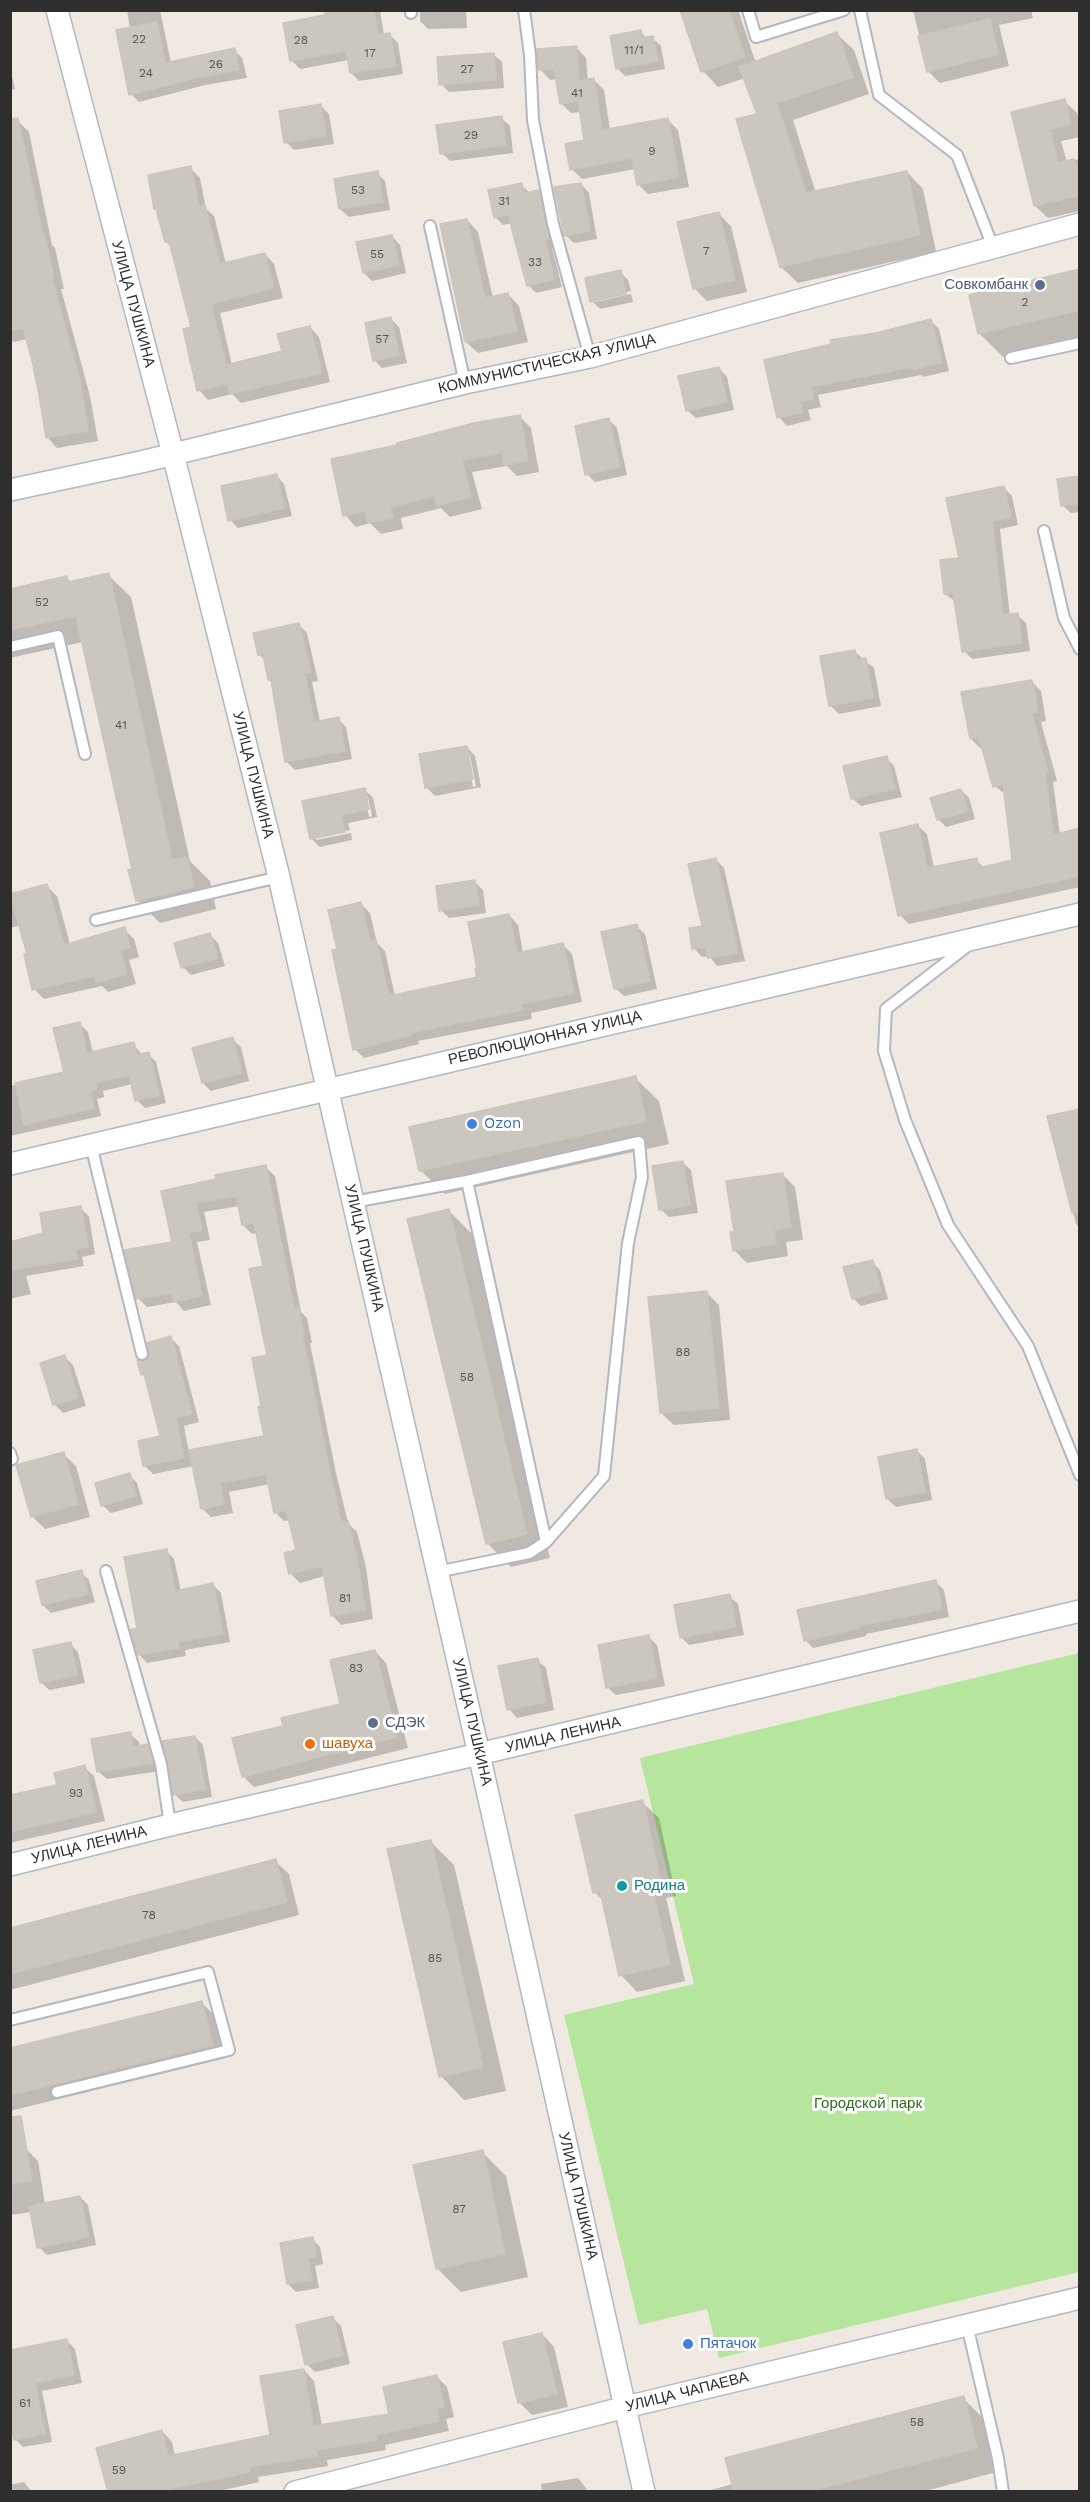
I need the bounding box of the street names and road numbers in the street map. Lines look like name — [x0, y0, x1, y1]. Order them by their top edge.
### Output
street label: УЛИЦА ПУШКИНА — [107, 239, 159, 369]
street label: КОММУНИСТИЧЕСКАЯ УЛИЦА — [436, 330, 658, 398]
street label: УЛИЦА ПУШКИНА — [229, 710, 277, 840]
street label: РЕВОЛЮЦИОННАЯ УЛИЦА — [447, 1007, 643, 1069]
street label: УЛИЦА ПУШКИНА — [341, 1183, 387, 1313]
street label: УЛИЦА ПУШКИНА — [449, 1657, 495, 1787]
street label: УЛИЦА ЛЕНИНА — [503, 1713, 623, 1757]
street label: УЛИЦА ЛЕНИНА — [29, 1822, 149, 1868]
street label: УЛИЦА ПУШКИНА — [555, 2131, 601, 2261]
street label: УЛИЦА ЧАПАЕВА — [624, 2368, 750, 2416]

